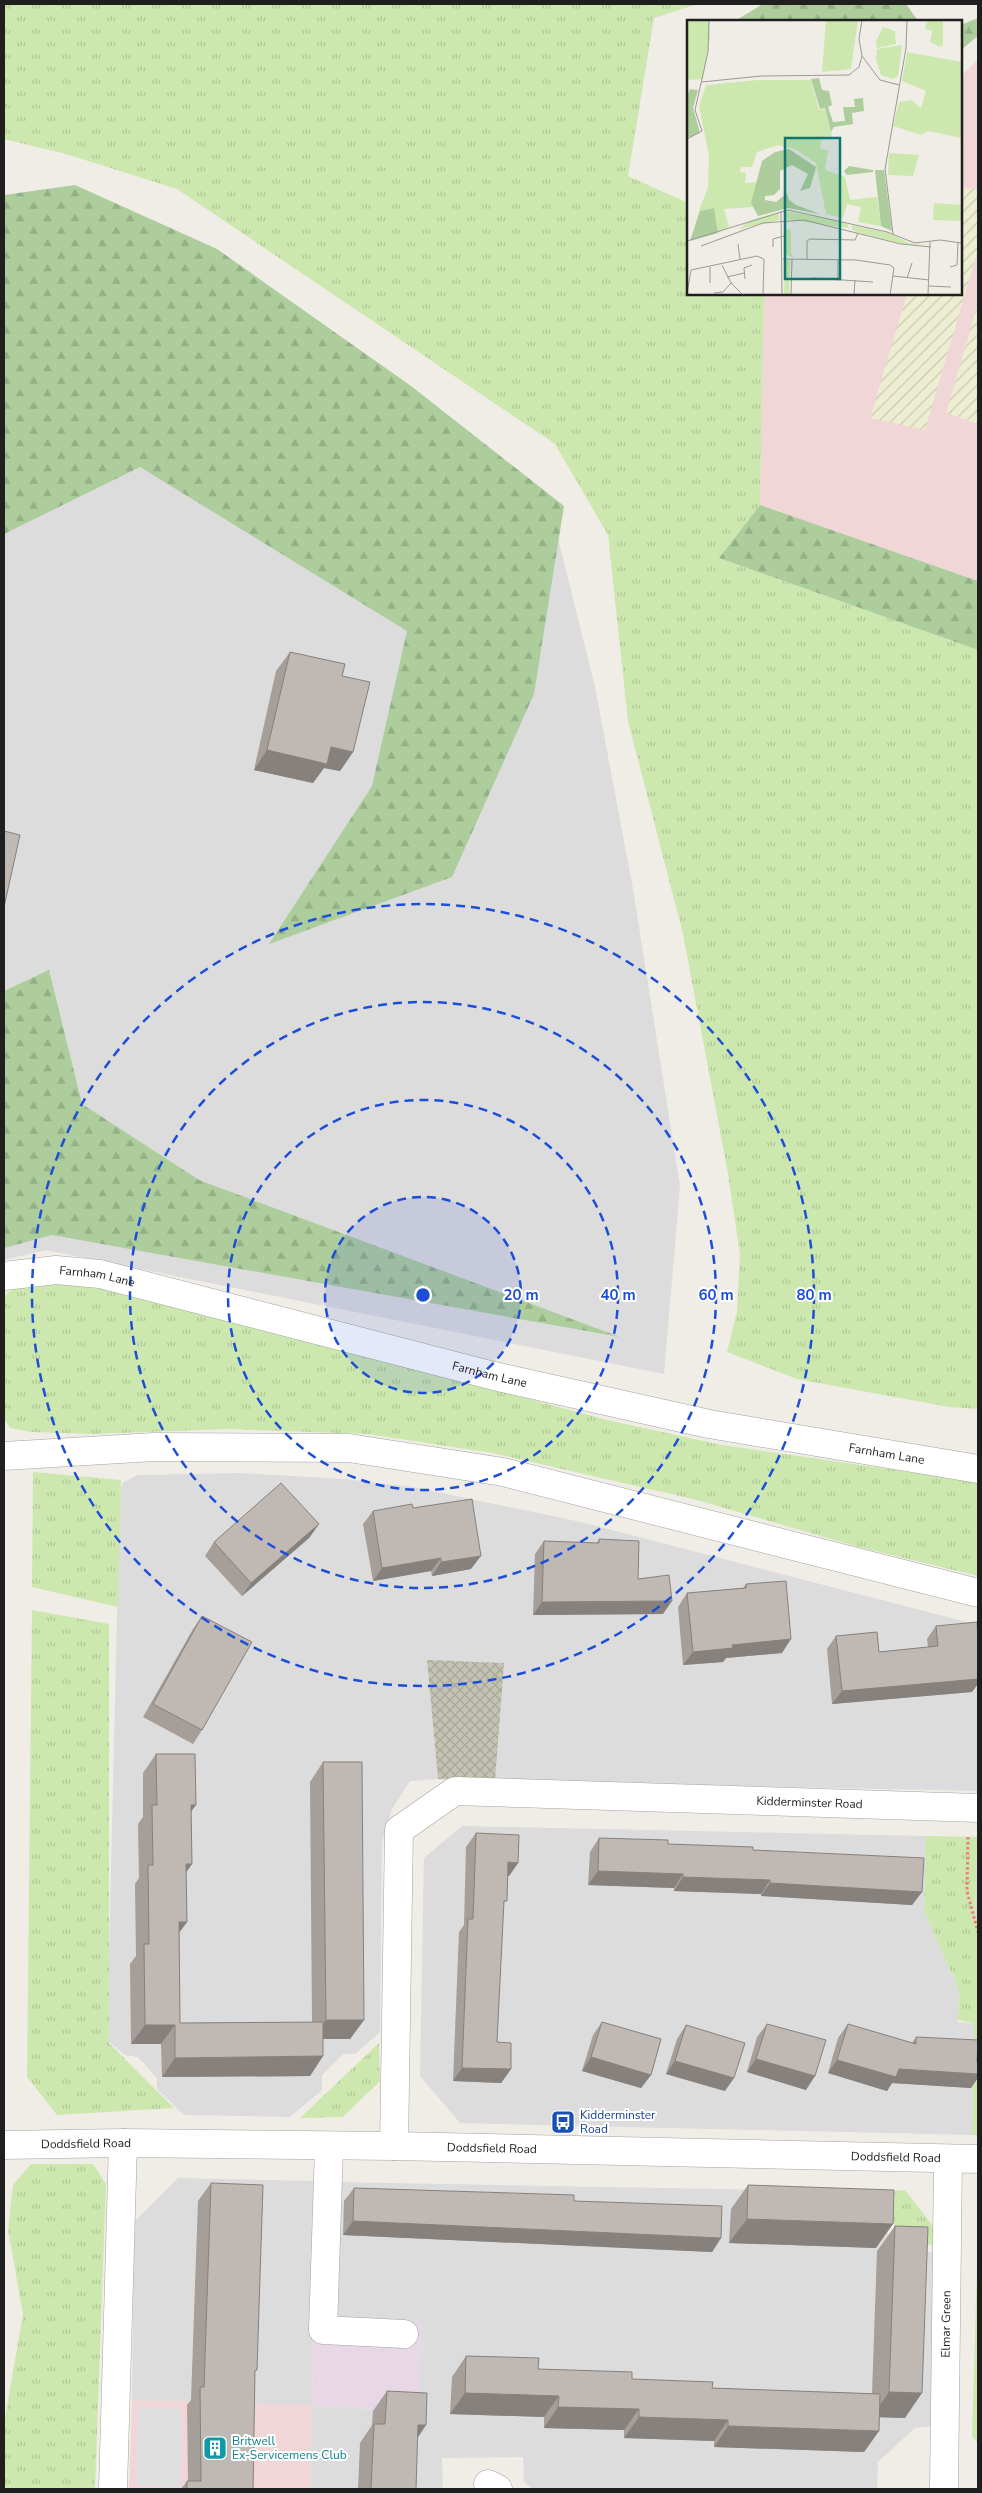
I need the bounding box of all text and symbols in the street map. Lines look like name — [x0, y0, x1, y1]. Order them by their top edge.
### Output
inset map — [687, 20, 962, 295]
street label: Farnham Lane — [59, 1262, 137, 1291]
text: 20 m — [503, 1285, 539, 1305]
text: 40 m — [600, 1285, 636, 1305]
text: 60 m — [698, 1285, 734, 1305]
text: 80 m — [796, 1285, 832, 1305]
centre of rings — [414, 1286, 432, 1304]
street label: Farnham Lane — [451, 1358, 529, 1391]
street label: Farnham Lane — [848, 1440, 926, 1468]
street label: Kidderminster Road — [756, 1793, 863, 1812]
place label: Kidderminster Road — [580, 2107, 656, 2137]
bus stop icon: Kidderminster Road — [550, 2109, 576, 2135]
street label: Doddsfield Road — [41, 2135, 131, 2152]
street label: Doddsfield Road — [447, 2139, 537, 2157]
street label: Doddsfield Road — [851, 2148, 941, 2166]
street label: Elmar Green — [938, 2290, 954, 2358]
place label: Britwell Ex-Servicemens Club — [232, 2433, 347, 2463]
building icon: Britwell Ex-Servicemens Club — [202, 2435, 228, 2461]

